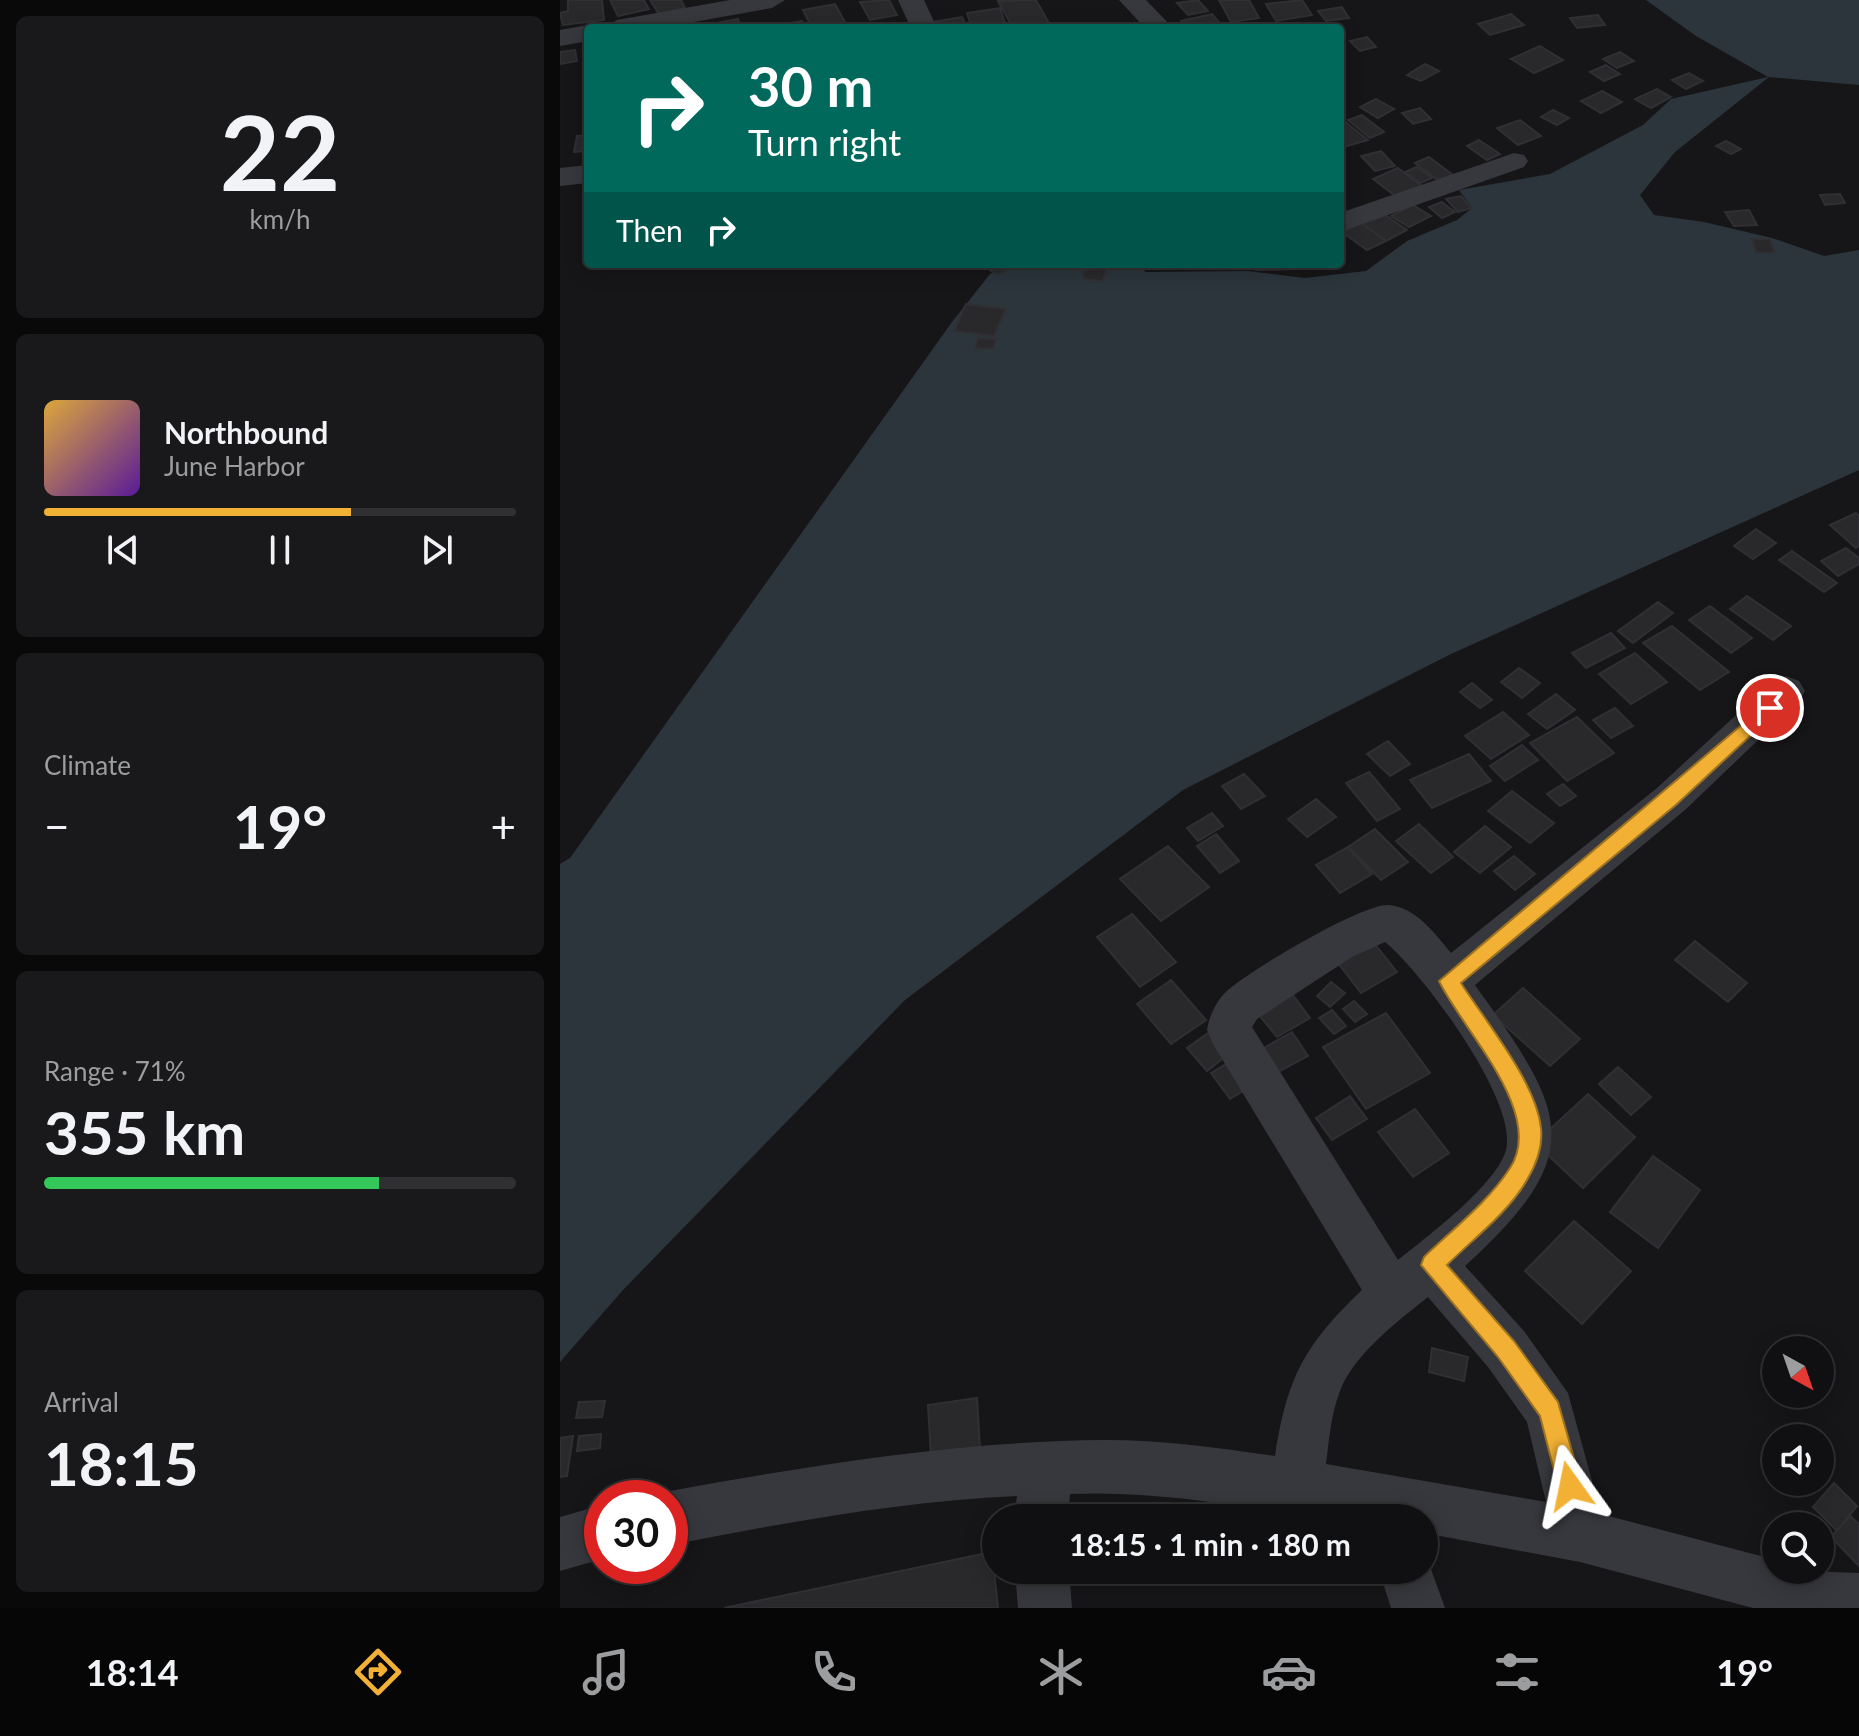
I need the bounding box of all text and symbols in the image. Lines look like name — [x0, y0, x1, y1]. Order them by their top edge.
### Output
text: 30 m — [748, 52, 873, 119]
icon: right — [616, 56, 720, 160]
text: 22 — [220, 88, 340, 213]
text: Turn right — [748, 120, 901, 164]
text: km/h — [250, 203, 310, 235]
icon: right — [699, 208, 743, 252]
text: Then — [616, 212, 683, 248]
text: Northbound — [164, 414, 328, 450]
text: June Harbor — [164, 450, 305, 482]
icon: previous — [101, 528, 145, 572]
icon: pause — [258, 528, 302, 572]
icon: next — [415, 528, 459, 572]
pin — [1736, 674, 1804, 742]
icon: arrive — [1748, 686, 1792, 730]
text: Climate — [44, 749, 131, 781]
text: 19° — [233, 790, 327, 862]
text: − — [44, 800, 70, 852]
text: + — [490, 800, 516, 852]
text: Range · 71% — [44, 1055, 186, 1087]
text: 355 km — [44, 1096, 245, 1168]
north arrow — [1762, 1336, 1834, 1408]
map controls — [1762, 1336, 1834, 1584]
text: Arrival — [44, 1386, 119, 1418]
button: sound — [1762, 1424, 1834, 1496]
text: 18:15 — [44, 1427, 199, 1499]
position arrow — [1528, 1444, 1612, 1528]
speed limit sign: 30 — [584, 1480, 688, 1584]
button: search — [1762, 1512, 1834, 1584]
text: 18:15 · 1 min · 180 m — [1069, 1526, 1351, 1562]
icon: directions — [350, 1644, 406, 1700]
icon: music — [578, 1644, 634, 1700]
icon: phone — [806, 1644, 862, 1700]
icon: climate — [1033, 1644, 1089, 1700]
icon: car — [1261, 1644, 1317, 1700]
icon: filters — [1489, 1644, 1545, 1700]
text: 18:14 — [86, 1650, 179, 1694]
text: 19° — [1716, 1650, 1773, 1694]

